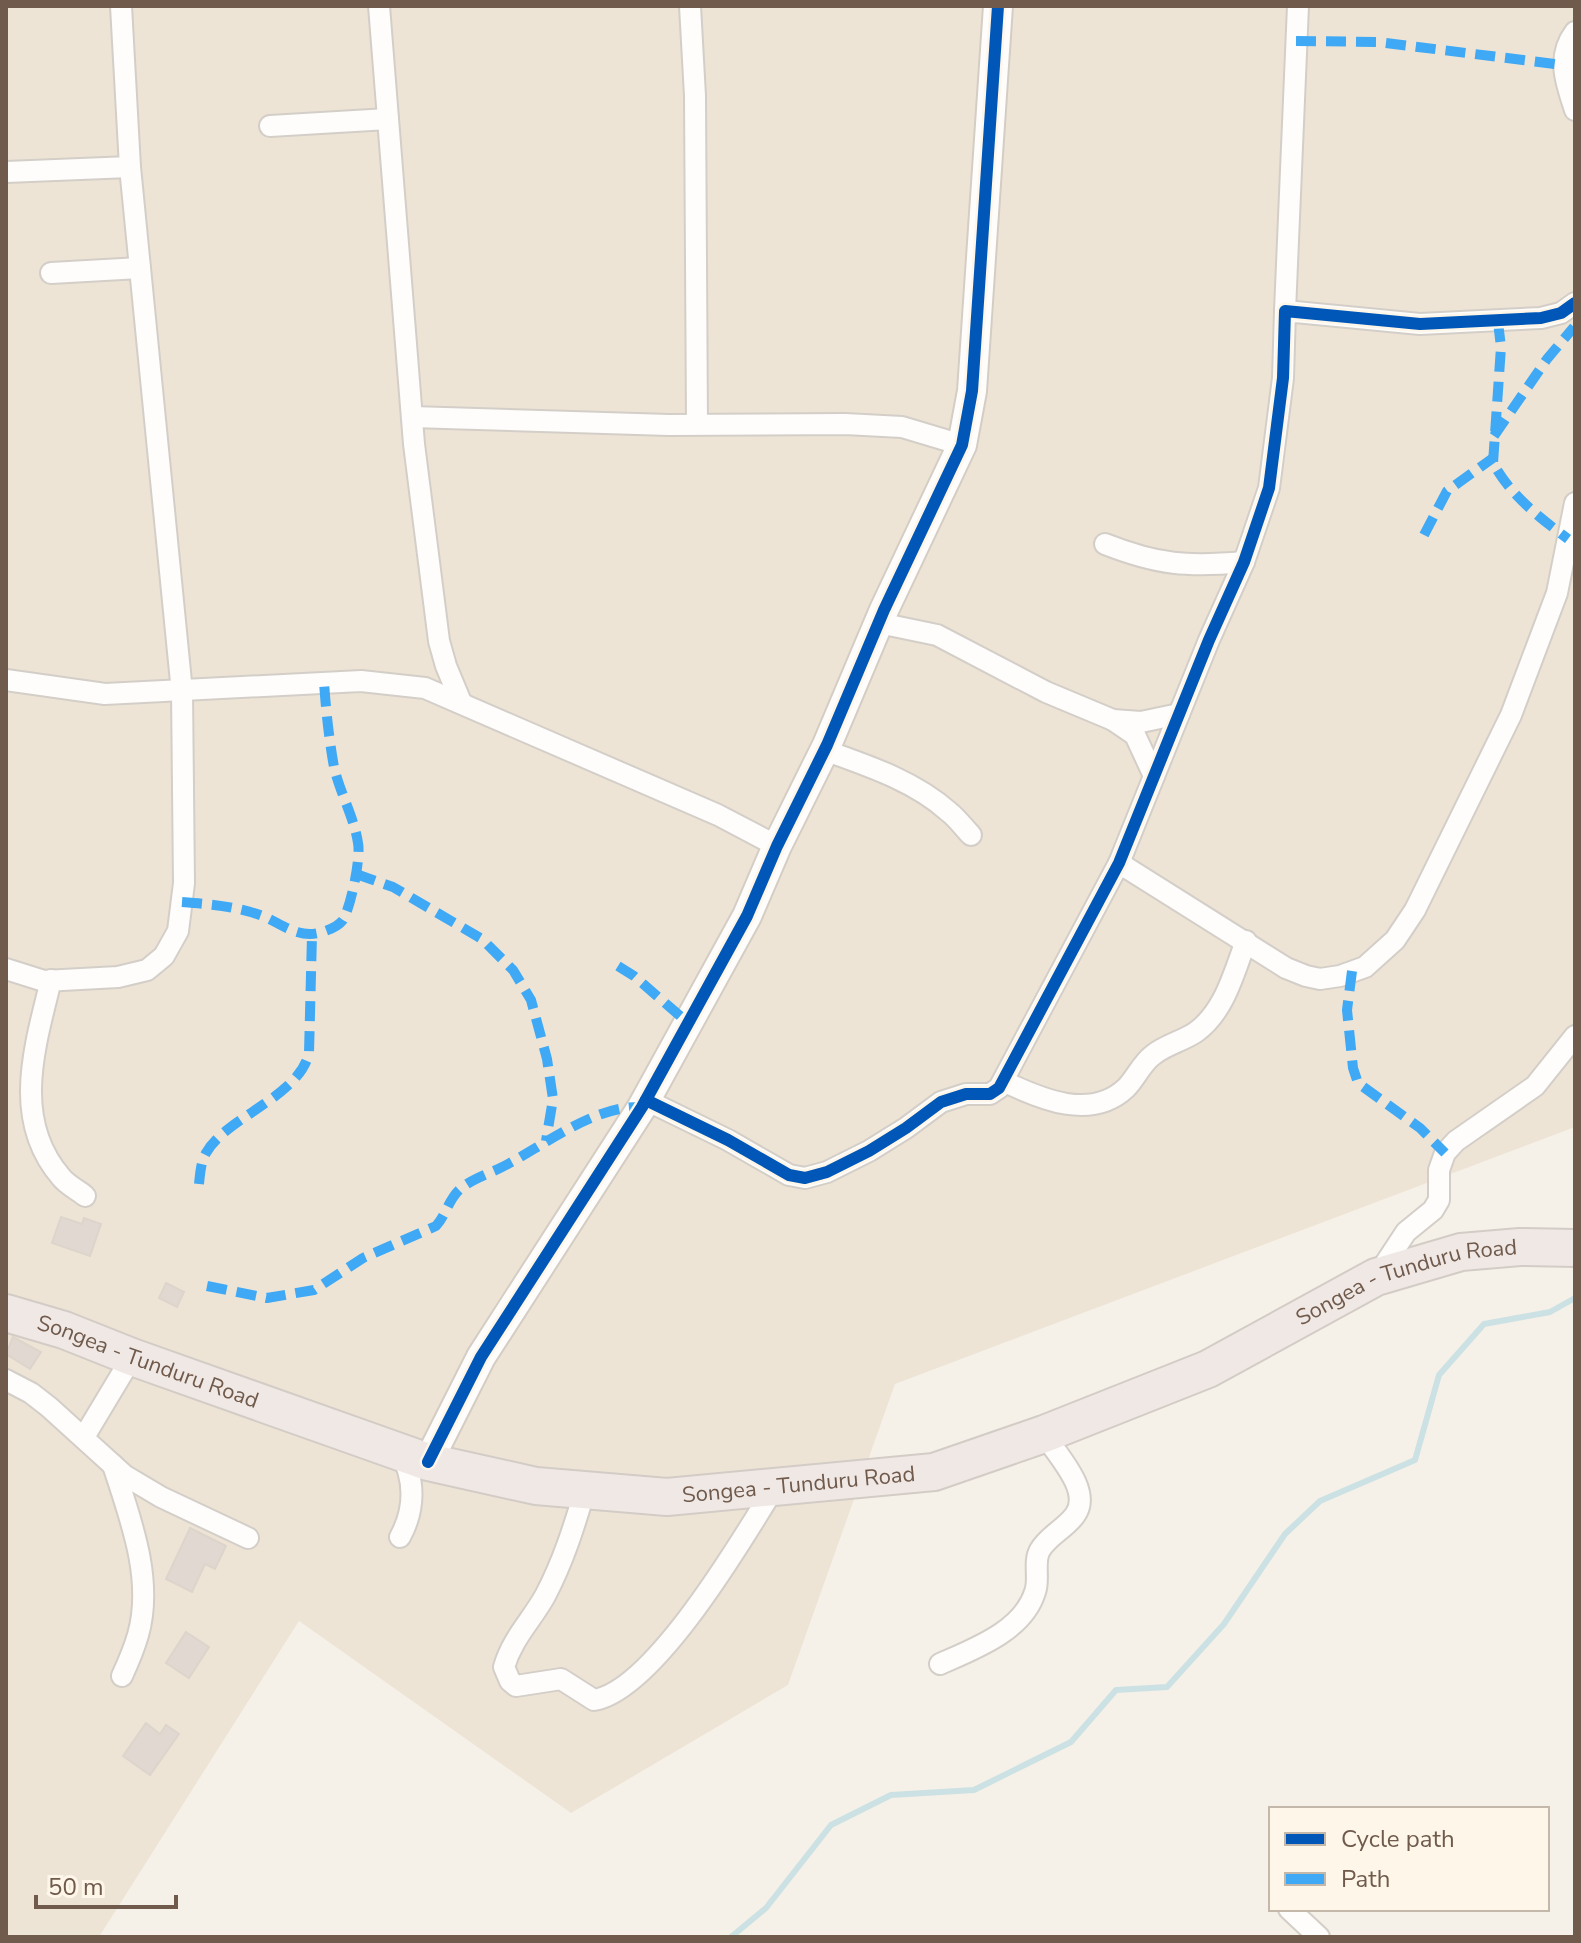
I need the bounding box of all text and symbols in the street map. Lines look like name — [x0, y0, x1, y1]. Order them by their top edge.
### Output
street label: Songea - Tunduru Road — [1291, 1232, 1518, 1333]
street label: Songea - Tunduru Road — [33, 1308, 263, 1416]
street label: Songea - Tunduru Road — [681, 1459, 917, 1511]
legend — [1269, 1807, 1549, 1911]
text: Cycle path — [1341, 1823, 1455, 1855]
scale bar — [36, 1859, 176, 1909]
text: Path — [1341, 1863, 1390, 1895]
text: 50 m — [48, 1871, 104, 1903]

